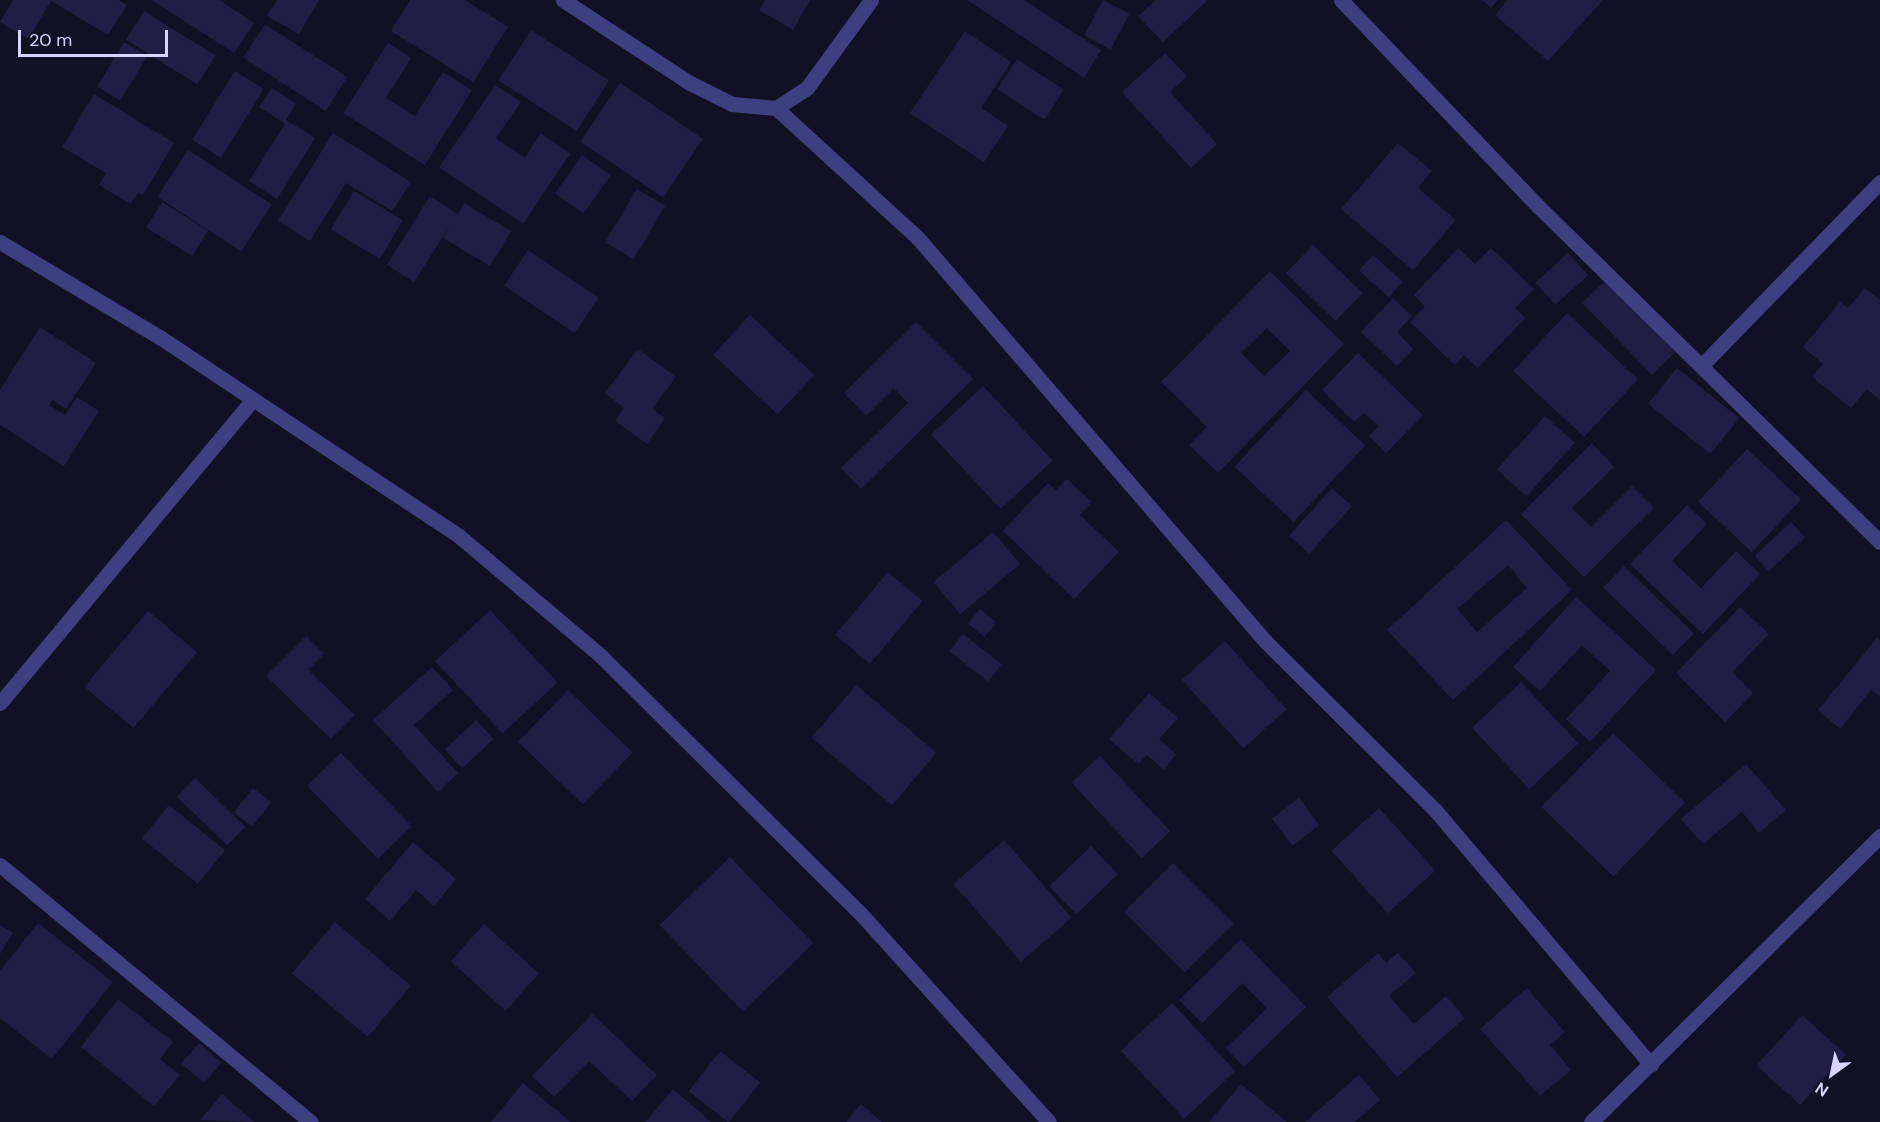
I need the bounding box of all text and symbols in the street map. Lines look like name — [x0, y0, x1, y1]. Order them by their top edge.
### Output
scale bar — [21, 18, 171, 56]
text: 20 m — [29, 28, 72, 52]
north arrow — [1802, 1044, 1862, 1104]
text: N — [1811, 1078, 1833, 1102]

